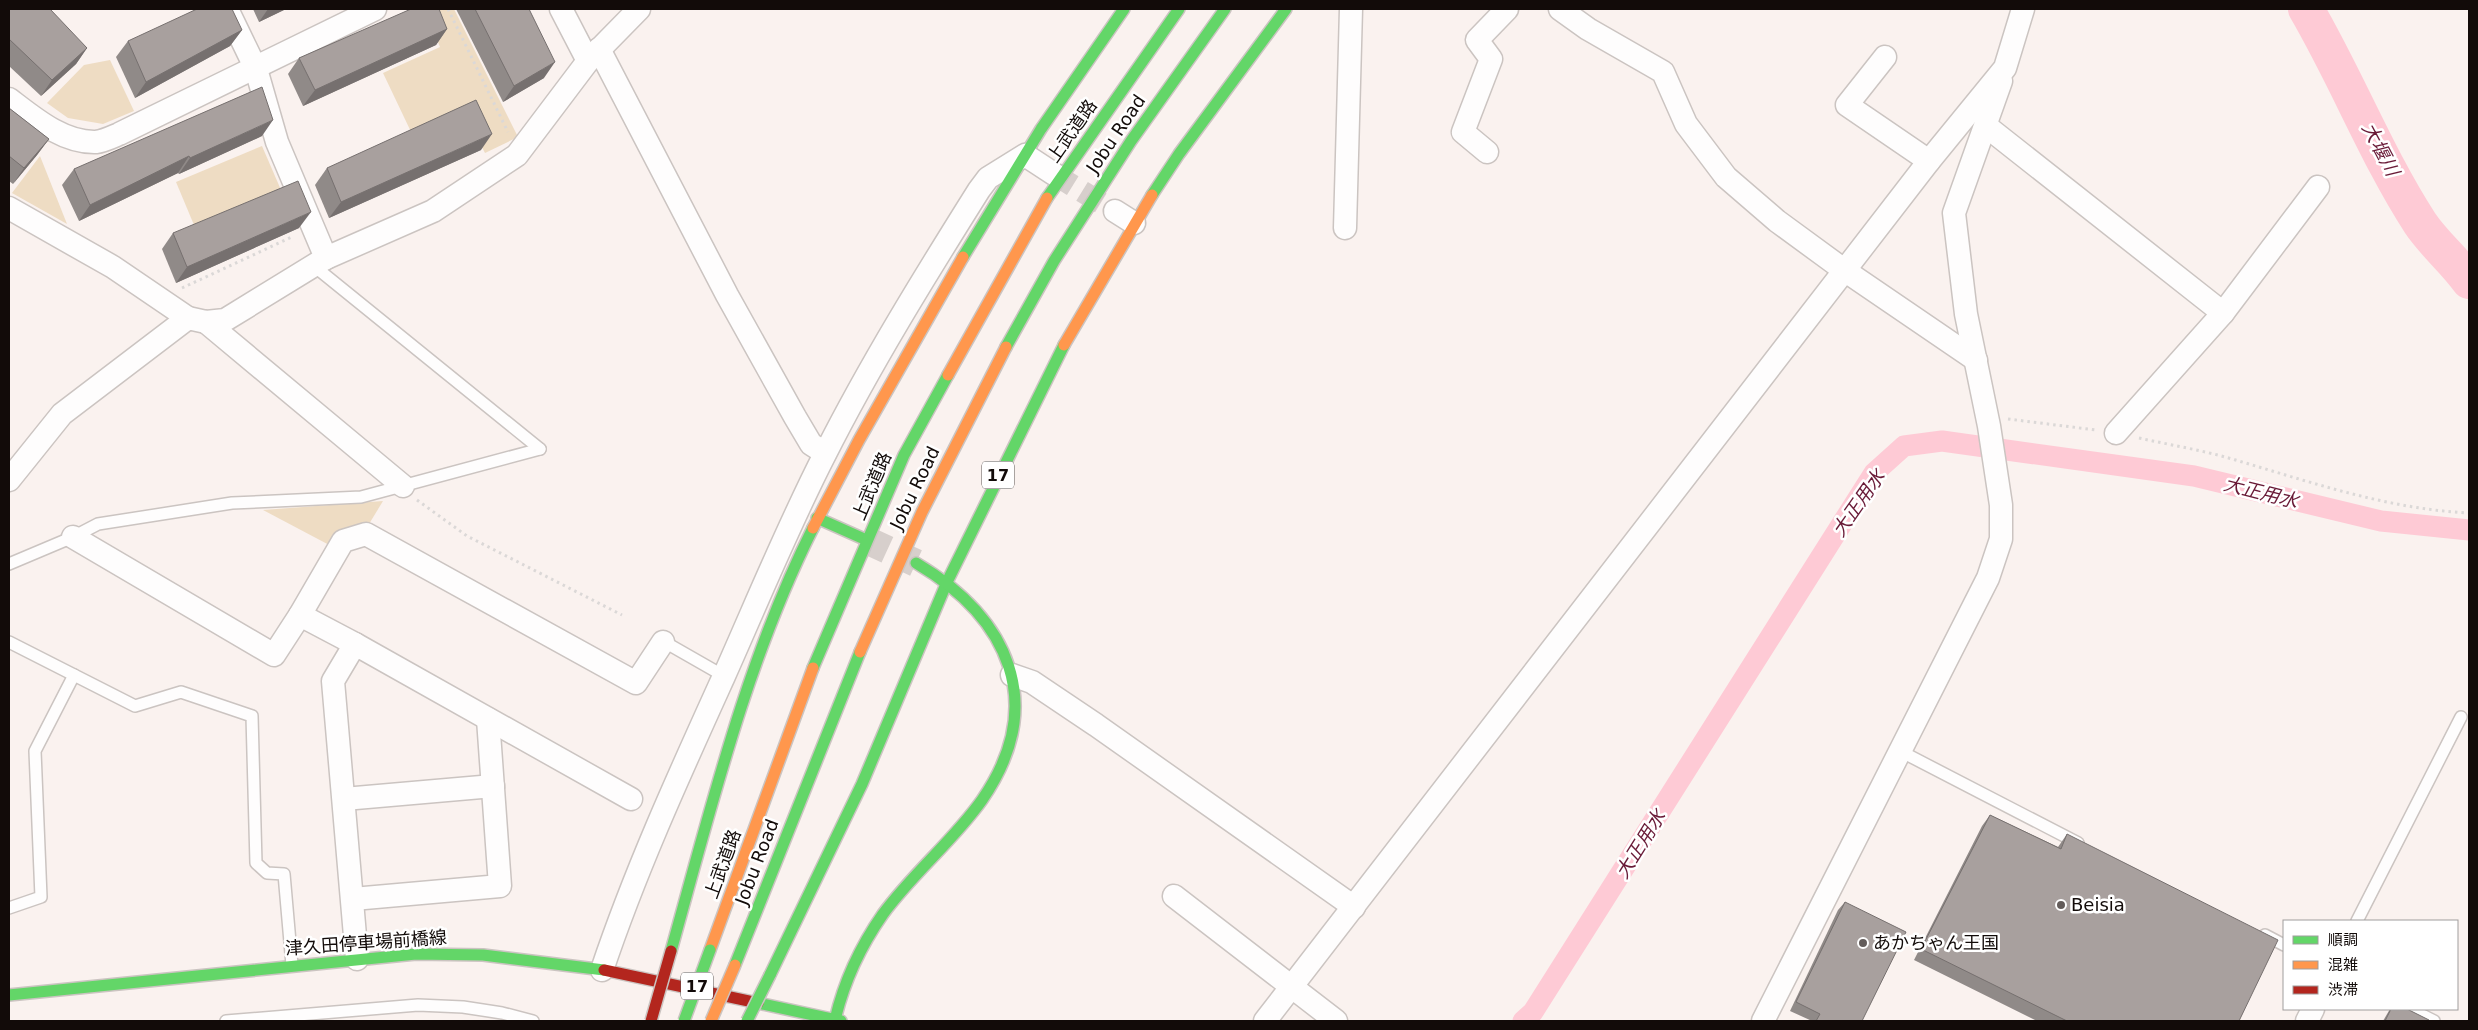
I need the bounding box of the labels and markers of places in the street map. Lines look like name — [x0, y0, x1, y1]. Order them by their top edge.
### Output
place label: Beisia — [2071, 894, 2125, 915]
marker: Beisia — [2055, 899, 2067, 911]
place label: あかちゃん王国 — [1873, 932, 1999, 953]
marker: あかちゃん王国 — [1857, 937, 1869, 949]

